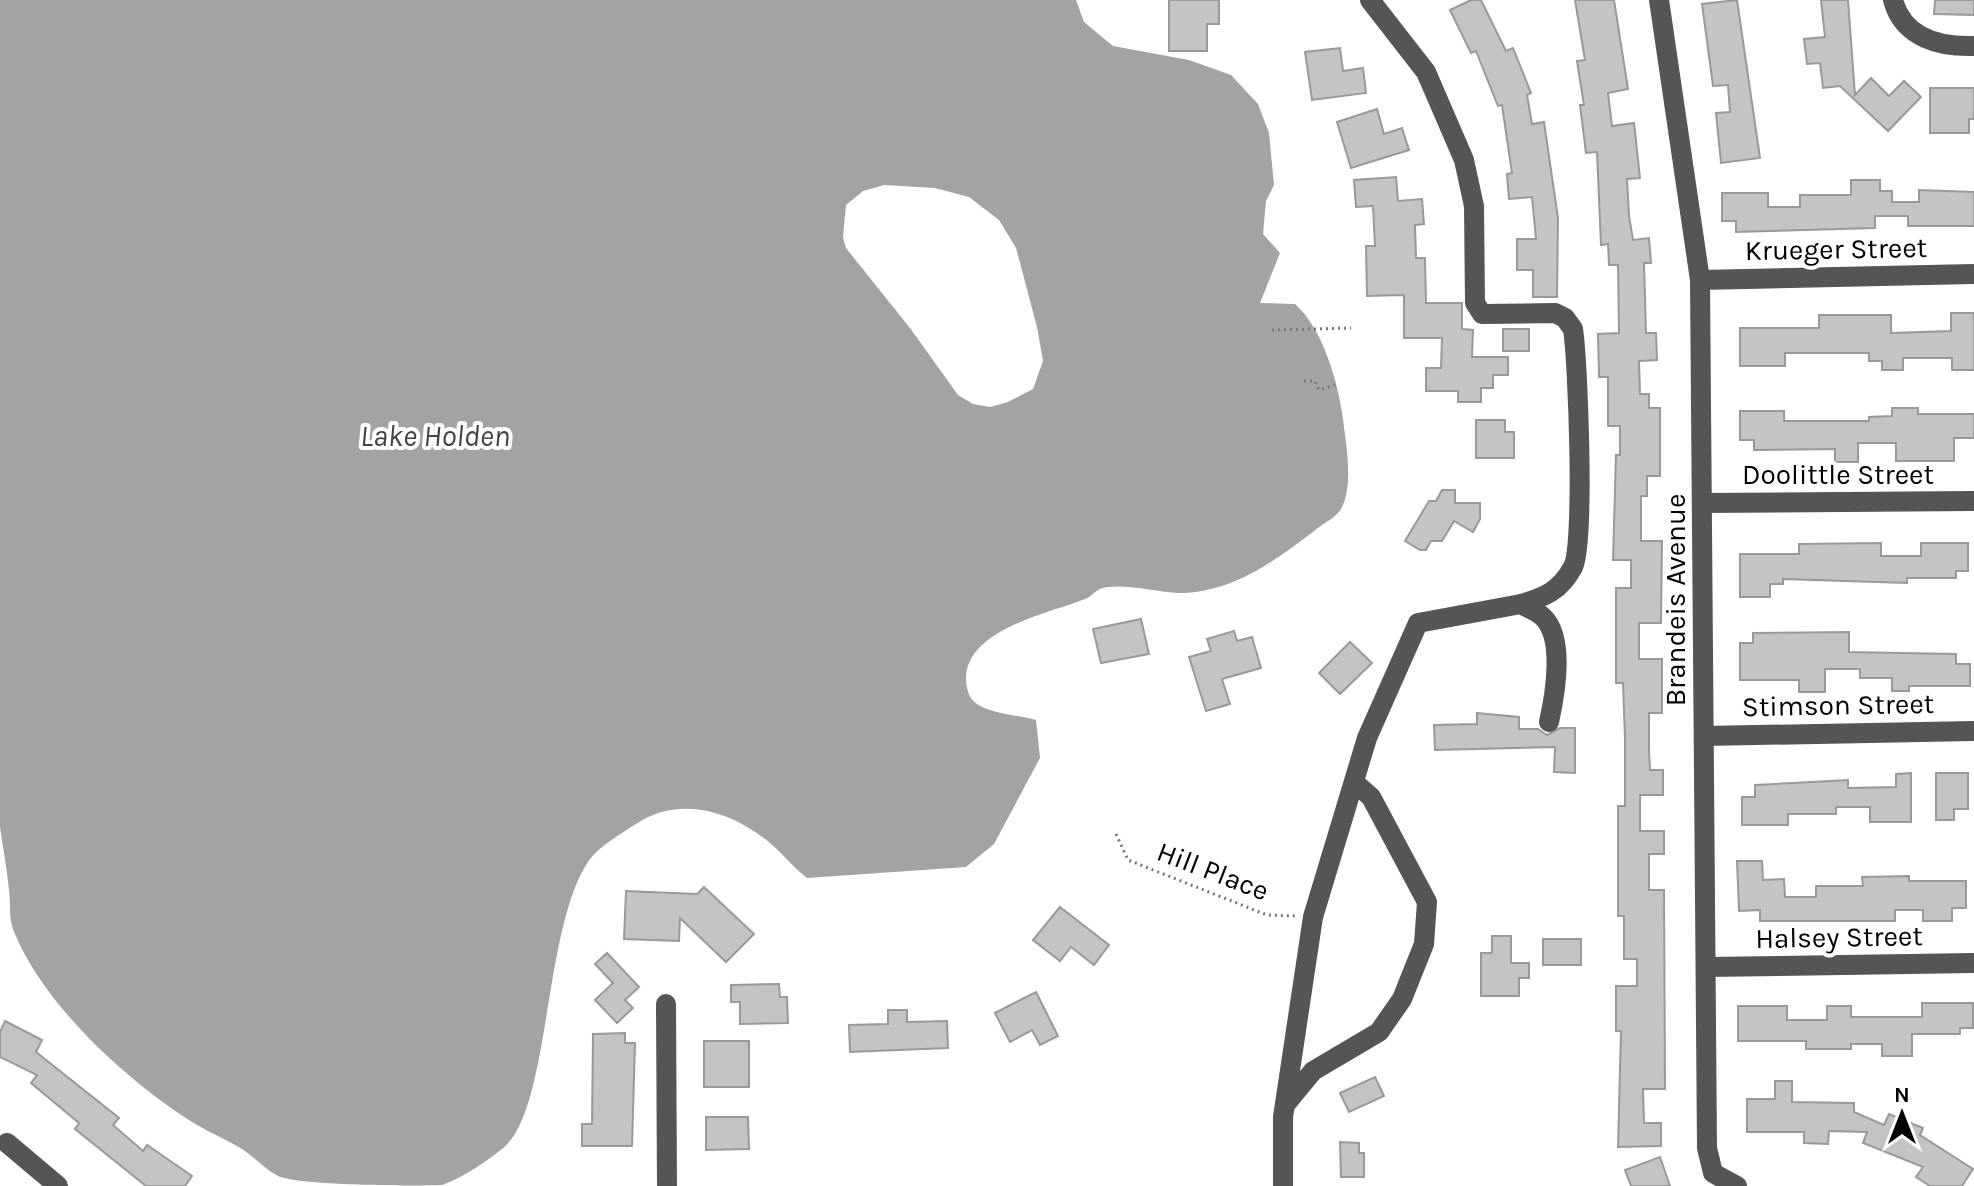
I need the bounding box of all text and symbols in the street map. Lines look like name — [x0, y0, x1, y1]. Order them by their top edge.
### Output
street label: Krueger Street — [1745, 231, 1927, 267]
water label: Lake Holden — [360, 418, 510, 454]
street label: Doolittle Street — [1742, 458, 1934, 491]
street label: Brandeis Avenue — [1659, 494, 1692, 706]
street label: Stimson Street — [1742, 687, 1934, 723]
street label: Hill Place — [1152, 835, 1274, 907]
street label: Halsey Street — [1755, 919, 1923, 955]
north arrow — [1862, 1074, 1942, 1154]
text: N — [1894, 1082, 1910, 1108]

